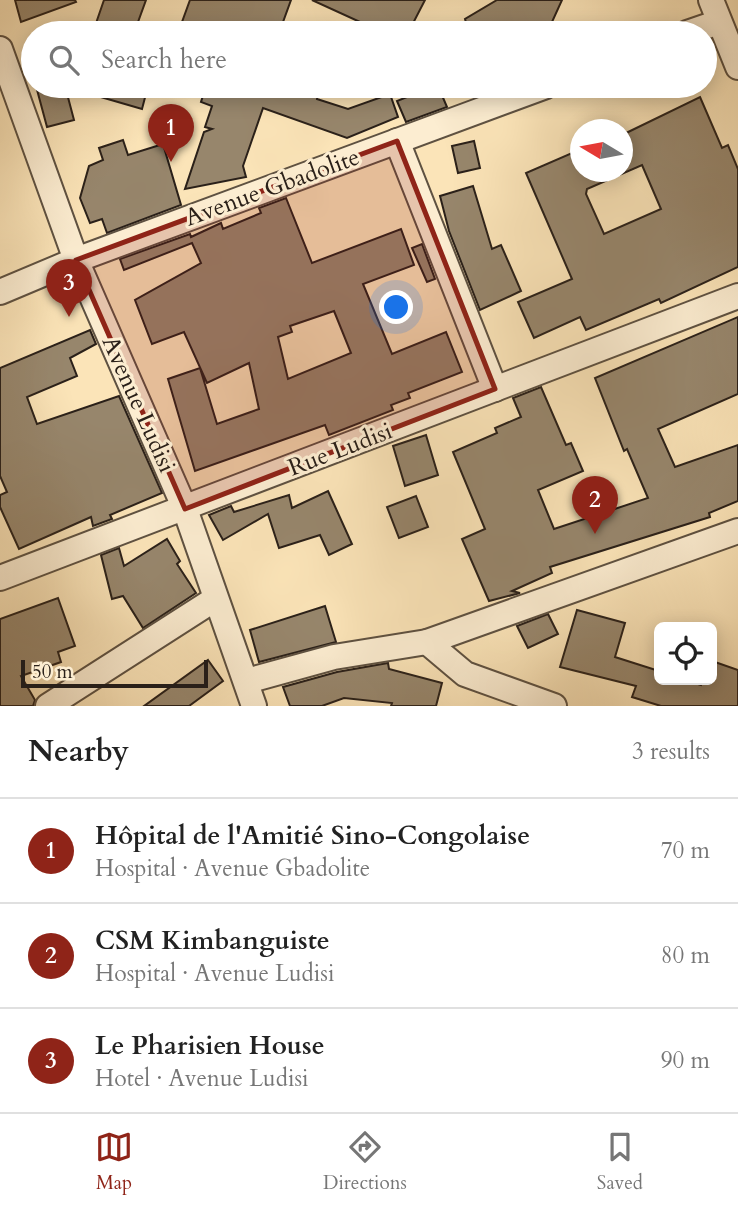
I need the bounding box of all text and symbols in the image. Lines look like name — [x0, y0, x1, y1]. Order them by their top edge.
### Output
search box — [21, 21, 717, 98]
icon: search — [45, 41, 83, 79]
text: Search here — [101, 42, 227, 77]
pin: 1 — [148, 104, 194, 162]
north arrow — [570, 119, 633, 182]
street label: Avenue Gbadolite — [180, 141, 364, 234]
pin: 3 — [46, 259, 92, 317]
your location — [379, 290, 413, 324]
street label: Avenue Ludisi — [94, 331, 183, 478]
street label: Rue Ludisi — [283, 414, 397, 484]
pin: 2 — [572, 476, 618, 534]
map controls — [654, 622, 717, 685]
button: locate — [654, 622, 717, 685]
scale bar — [21, 657, 208, 689]
text: 50 m — [32, 659, 73, 685]
text: Nearby — [28, 731, 129, 772]
text: 3 results — [632, 736, 710, 767]
text: Hôpital de l'Amitié Sino-Congolaise — [95, 818, 530, 853]
text: 1 — [45, 835, 57, 866]
text: 70 m — [661, 835, 710, 866]
text: Hospital · Avenue Gbadolite — [95, 853, 370, 884]
text: CSM Kimbanguiste — [95, 923, 330, 958]
text: 2 — [45, 940, 57, 971]
text: 80 m — [661, 940, 710, 971]
text: Hospital · Avenue Ludisi — [95, 958, 334, 989]
text: Le Pharisien House — [95, 1028, 325, 1063]
text: 3 — [45, 1045, 57, 1076]
text: 90 m — [661, 1045, 710, 1076]
text: Hotel · Avenue Ludisi — [95, 1063, 309, 1094]
tab: Map — [95, 1128, 133, 1196]
tab: Directions — [323, 1128, 407, 1196]
tab: Saved — [597, 1128, 643, 1196]

